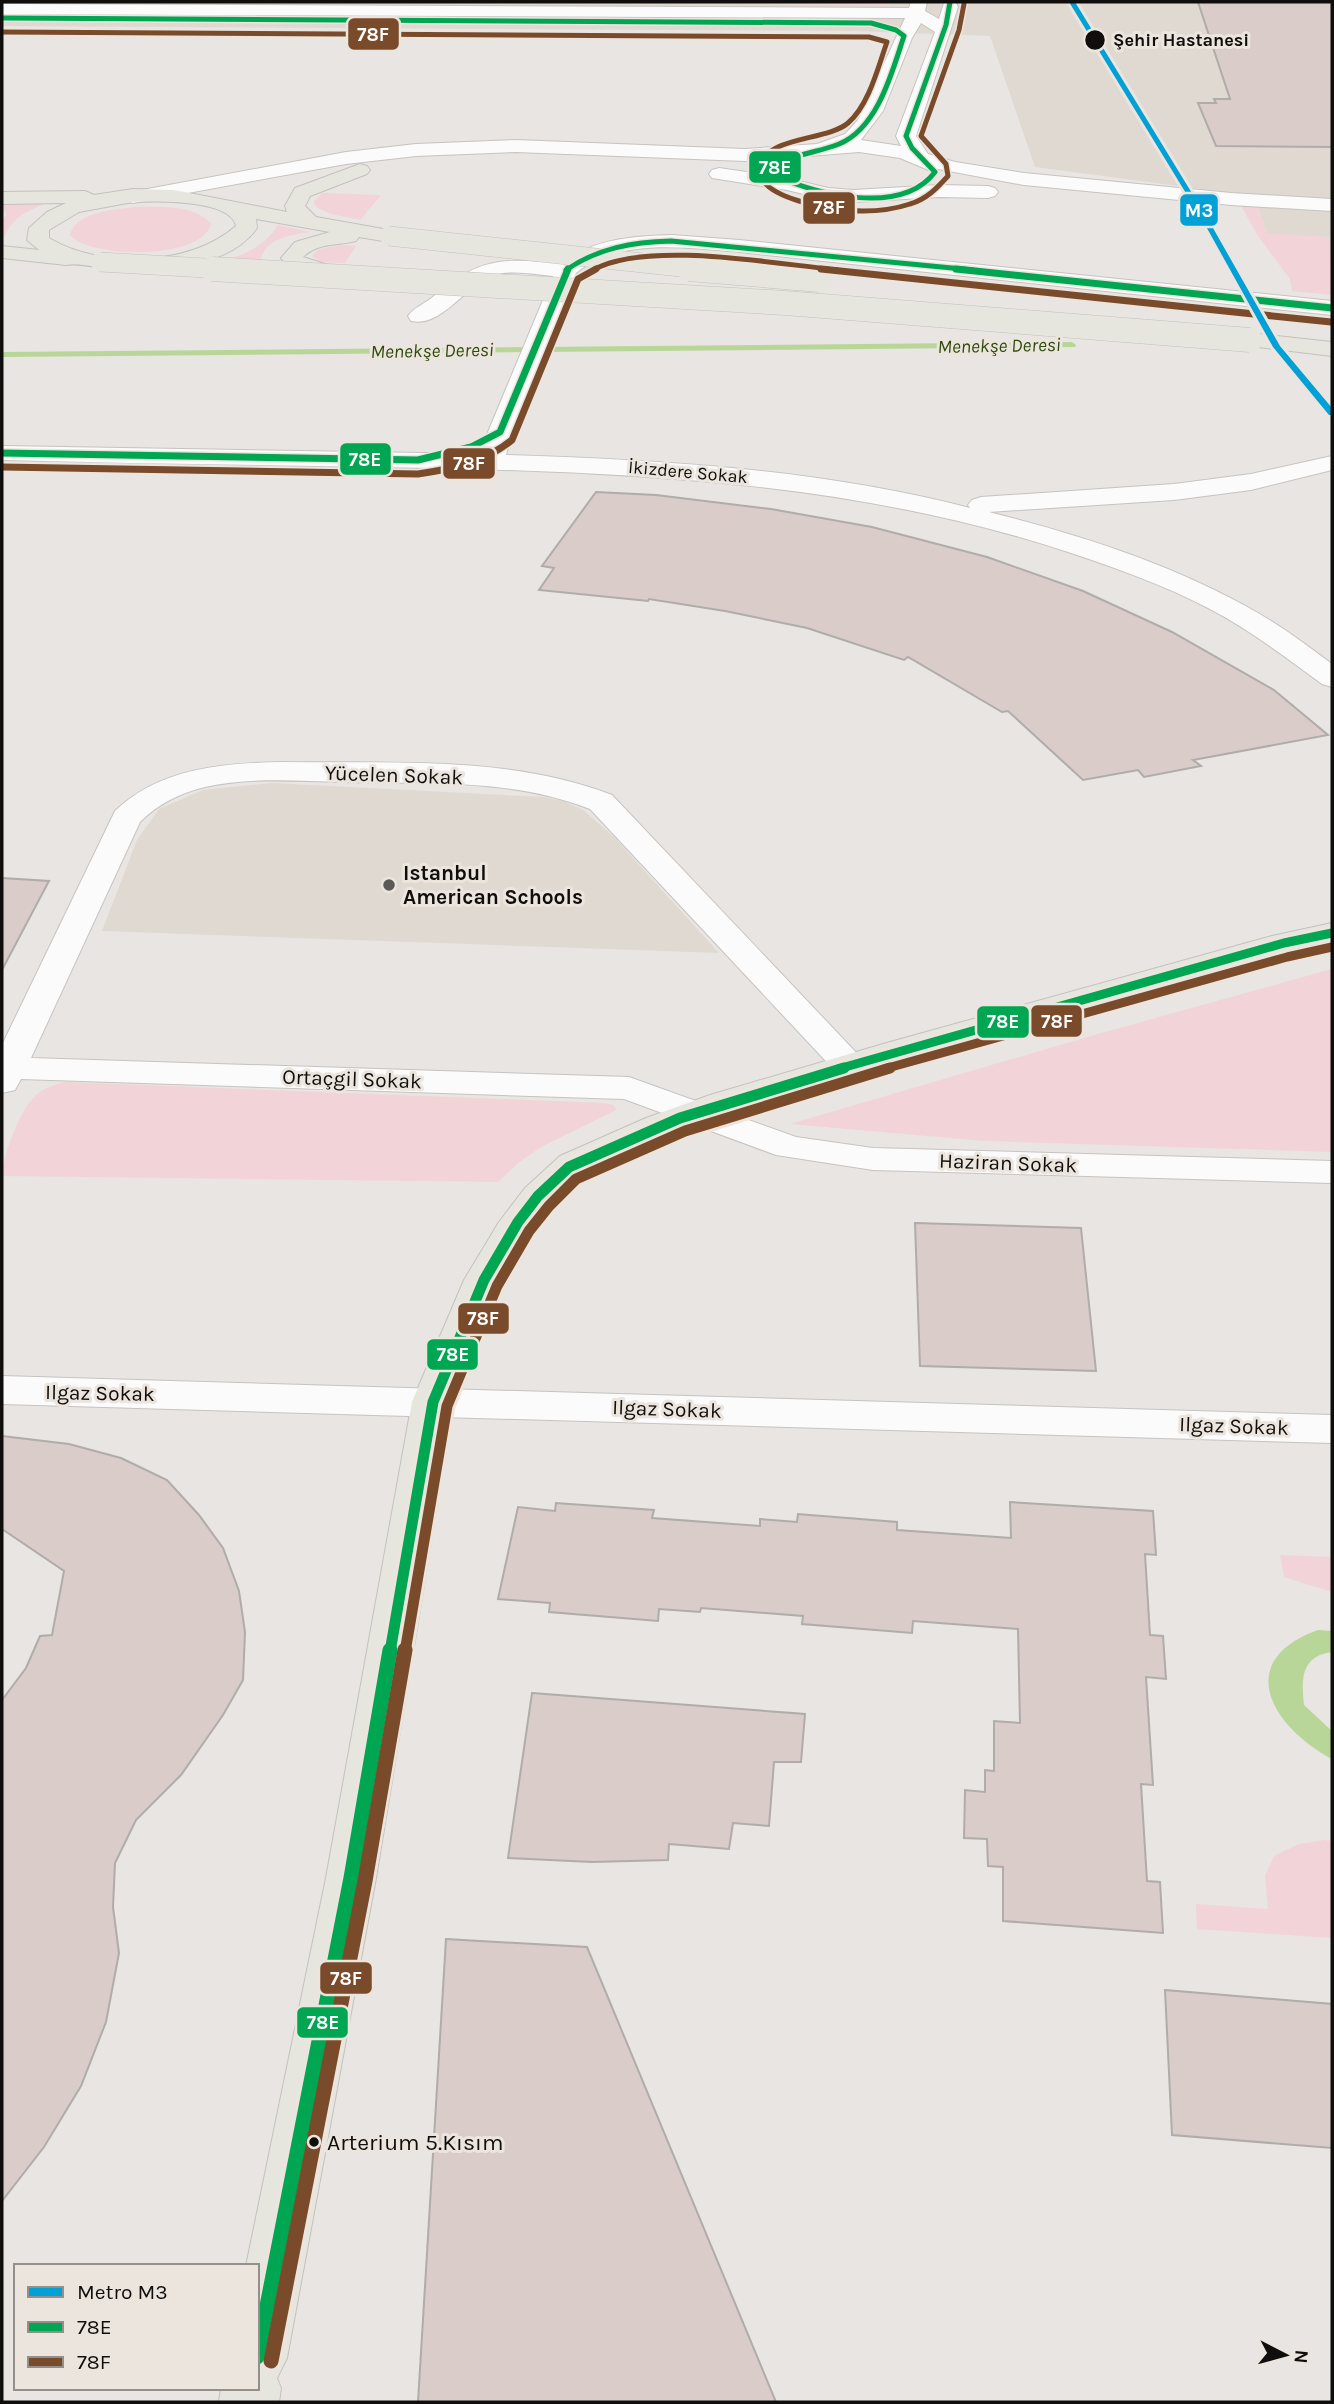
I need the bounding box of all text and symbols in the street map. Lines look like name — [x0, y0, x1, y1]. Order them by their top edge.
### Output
line badge: 78F — [347, 17, 400, 51]
text: 78F — [357, 24, 389, 46]
marker: Şehir Hastanesi — [1083, 28, 1107, 52]
place label: Şehir Hastanesi — [1113, 29, 1249, 51]
line badge: 78E — [748, 150, 802, 184]
text: 78E — [759, 157, 791, 179]
line badge: 78F — [802, 191, 856, 225]
line badge: M3 — [1179, 193, 1219, 227]
text: 78F — [813, 197, 845, 219]
text: M3 — [1185, 200, 1213, 222]
water label: Menekşe Deresi — [937, 334, 1061, 358]
water label: Menekşe Deresi — [370, 339, 494, 363]
line badge: 78E — [339, 442, 392, 476]
line badge: 78F — [442, 447, 496, 480]
text: 78E — [349, 449, 381, 471]
text: 78F — [453, 453, 485, 475]
street label: İkizdere Sokak — [627, 456, 749, 488]
street label: Yücelen Sokak — [325, 761, 464, 789]
place label: Istanbul American Schools — [403, 861, 583, 909]
marker: Istanbul American Schools — [381, 877, 397, 893]
line badge: 78F — [1030, 1004, 1083, 1038]
line badge: 78E — [976, 1005, 1030, 1039]
text: 78E — [987, 1011, 1019, 1033]
text: 78F — [1041, 1011, 1073, 1033]
street label: Ortaçgil Sokak — [282, 1065, 422, 1093]
street label: Haziran Sokak — [939, 1149, 1078, 1177]
line badge: 78F — [457, 1302, 510, 1335]
text: 78F — [467, 1308, 499, 1330]
line badge: 78E — [426, 1338, 479, 1371]
text: 78E — [437, 1344, 469, 1366]
street label: Ilgaz Sokak — [45, 1380, 155, 1406]
street label: Ilgaz Sokak — [612, 1395, 722, 1423]
street label: Ilgaz Sokak — [1179, 1412, 1289, 1440]
line badge: 78F — [319, 1961, 373, 1995]
text: 78F — [330, 1968, 362, 1990]
line badge: 78E — [296, 2006, 349, 2039]
text: 78E — [307, 2012, 339, 2034]
place label: Arterium 5.Kısım — [327, 2129, 503, 2156]
marker: Arterium 5.Kısım — [307, 2135, 321, 2149]
legend — [14, 2264, 259, 2390]
text: Metro M3 — [77, 2280, 168, 2304]
text: 78E — [77, 2315, 112, 2339]
north arrow — [1250, 2320, 1320, 2390]
text: N — [1289, 2349, 1313, 2365]
text: 78F — [77, 2350, 111, 2374]

